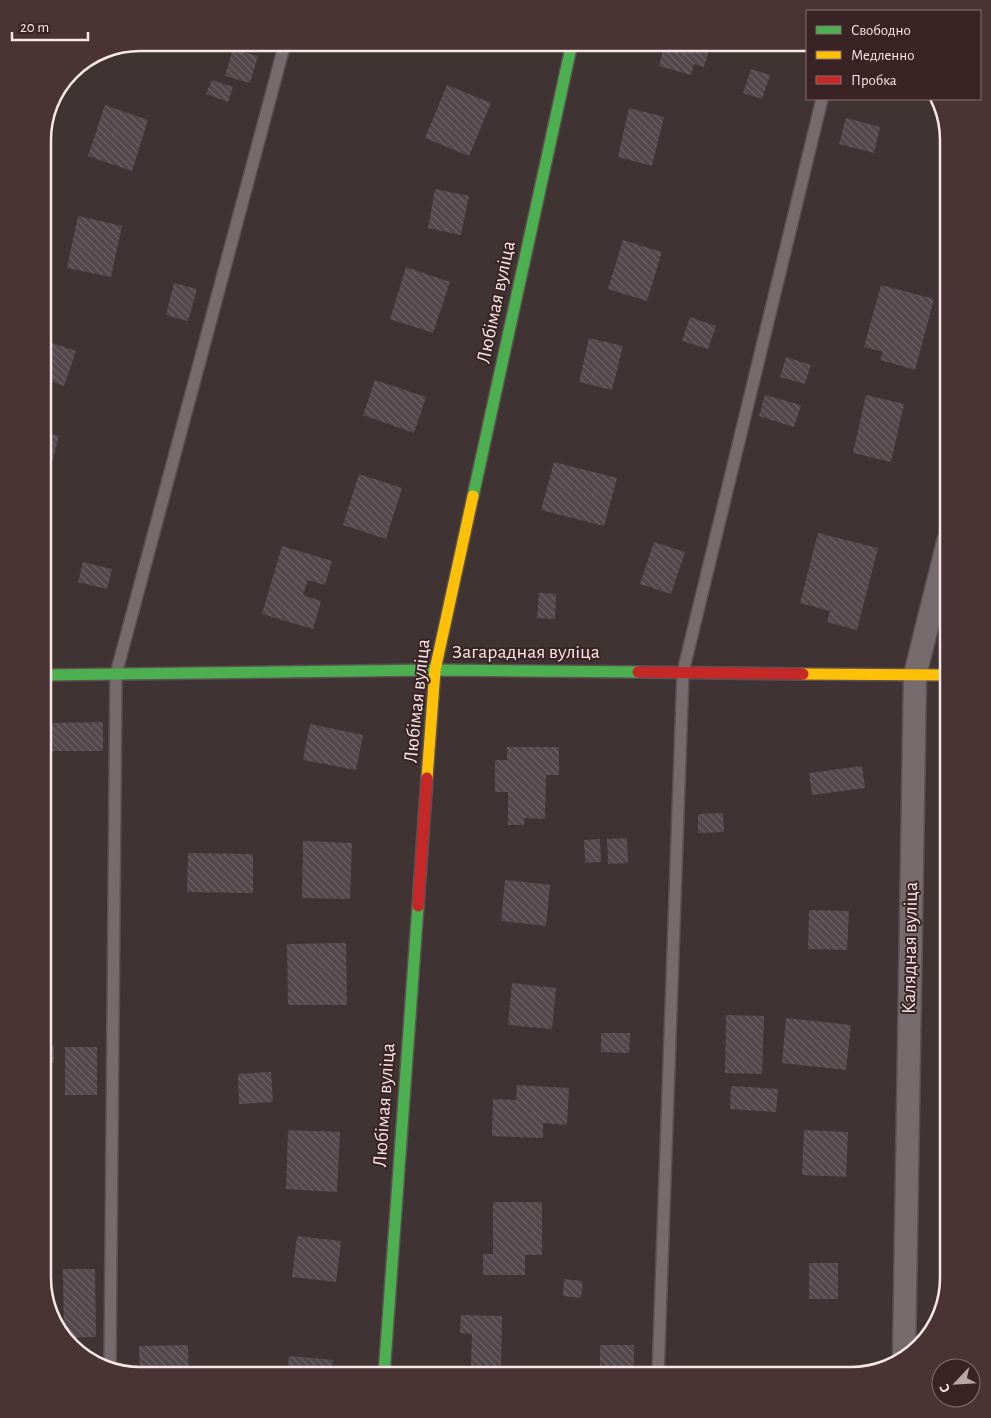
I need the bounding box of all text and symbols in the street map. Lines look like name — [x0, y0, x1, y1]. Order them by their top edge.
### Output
scale bar — [12, 10, 89, 42]
legend — [806, 10, 981, 100]
text: 20 m — [20, 20, 49, 35]
text: Свободно — [851, 23, 911, 38]
text: Медленно — [851, 48, 915, 63]
text: Пробка — [851, 73, 897, 88]
street label: Любімая вуліца — [473, 239, 519, 365]
street label: Любімая вуліца — [401, 638, 433, 764]
street label: Загарадная вуліца — [452, 642, 600, 662]
street label: Калядная вуліца — [899, 882, 921, 1014]
street label: Любімая вуліца — [370, 1042, 398, 1168]
north arrow — [931, 1358, 981, 1408]
text: С — [937, 1381, 953, 1395]

